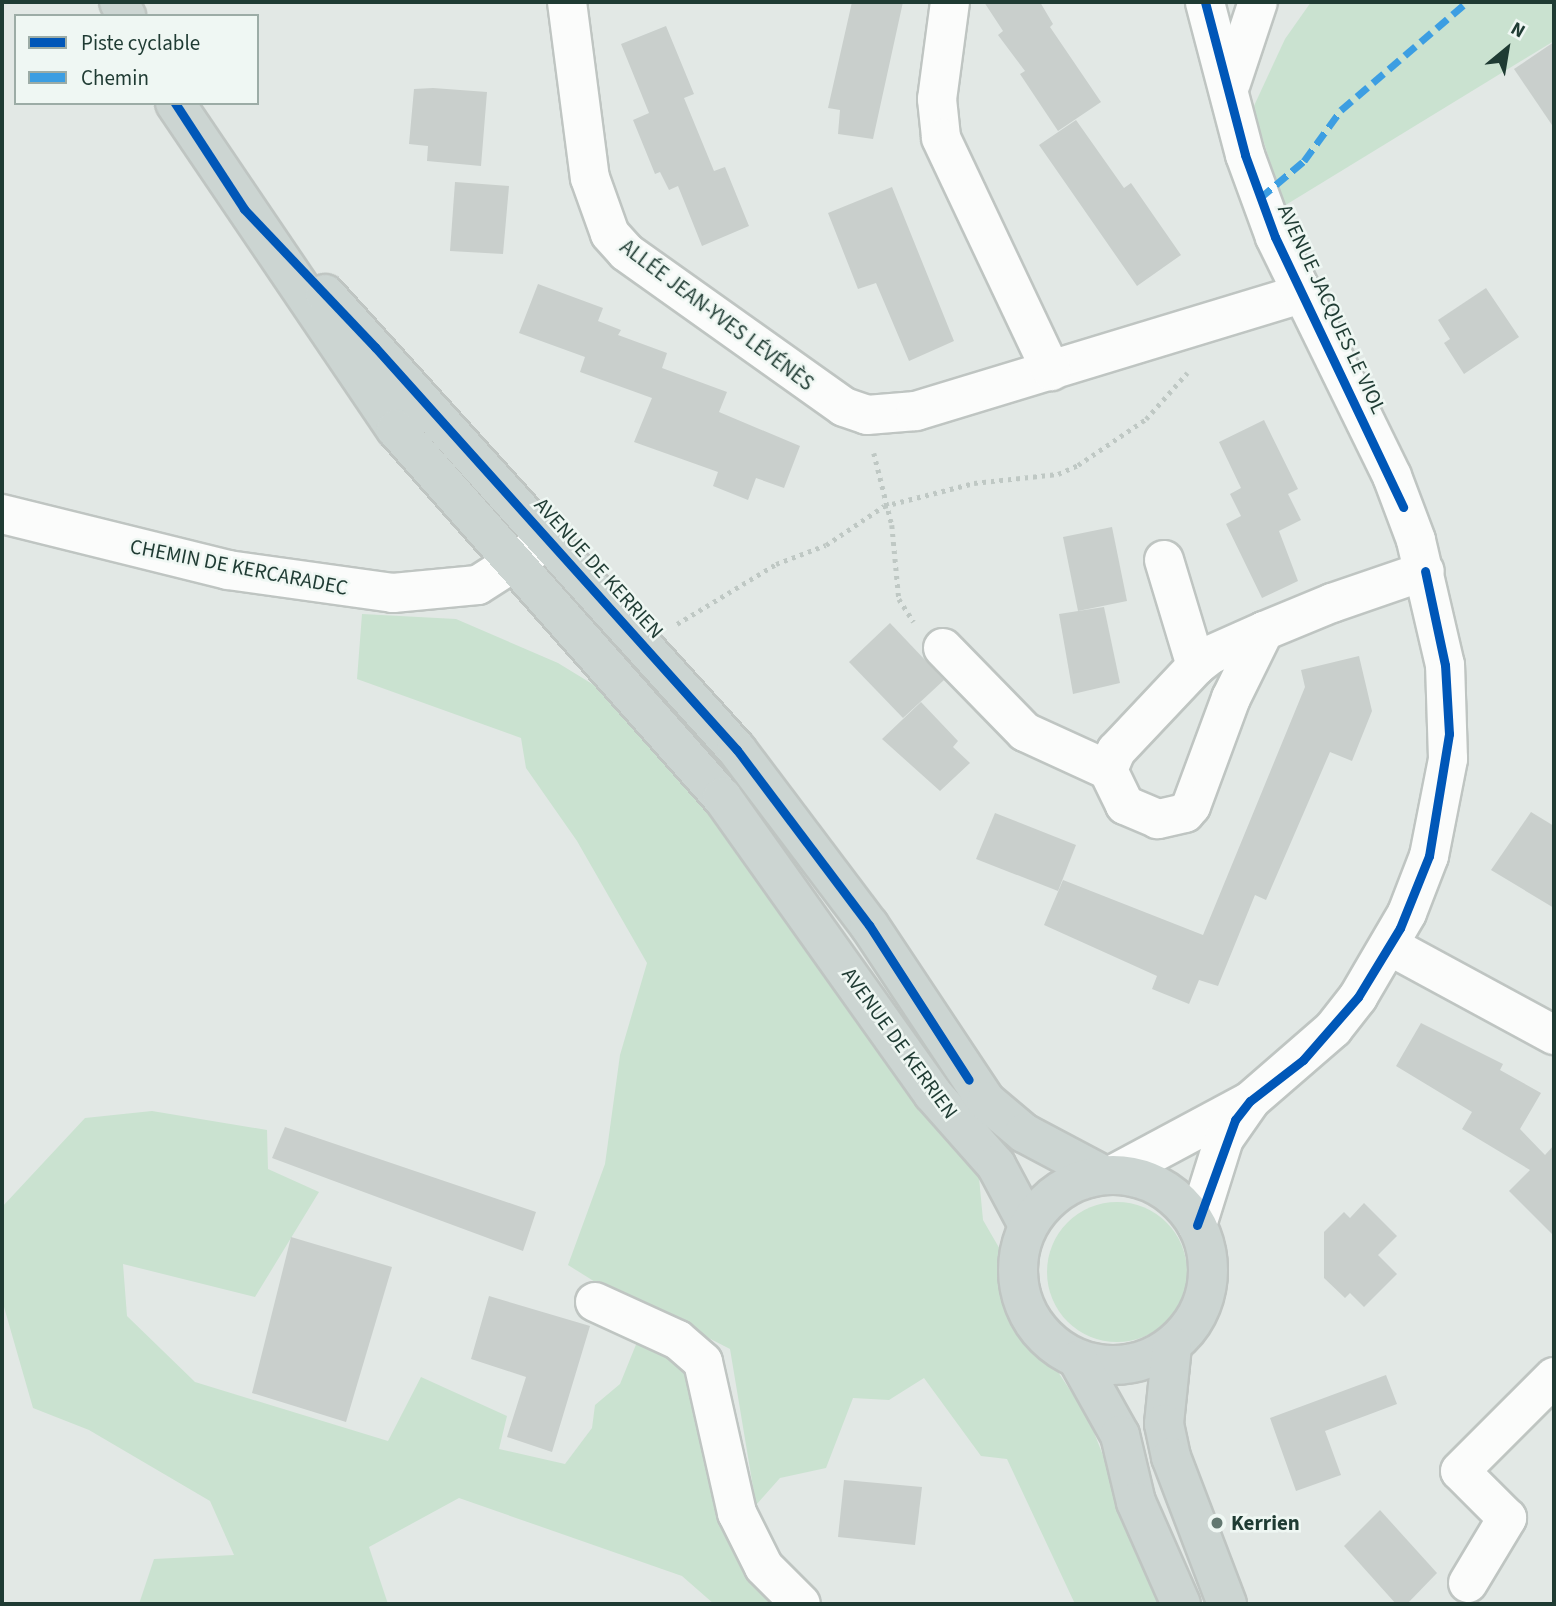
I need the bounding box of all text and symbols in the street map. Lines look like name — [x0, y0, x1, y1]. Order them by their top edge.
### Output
legend — [14, 14, 259, 105]
north arrow — [1472, 14, 1542, 84]
text: N — [1506, 16, 1530, 45]
text: Piste cyclable — [81, 28, 200, 58]
text: Chemin — [81, 63, 149, 93]
street label: AVENUE JACQUES LE VIOL — [1272, 200, 1392, 418]
street label: ALLÉE JEAN-YVES LÉVÉNÈS — [615, 234, 819, 396]
street label: AVENUE DE KERRIEN — [529, 492, 669, 644]
street label: CHEMIN DE KERCARADEC — [128, 534, 350, 600]
street label: AVENUE DE KERRIEN — [837, 962, 963, 1124]
place label: Kerrien — [1231, 1510, 1300, 1536]
marker: Kerrien — [1209, 1515, 1225, 1531]

